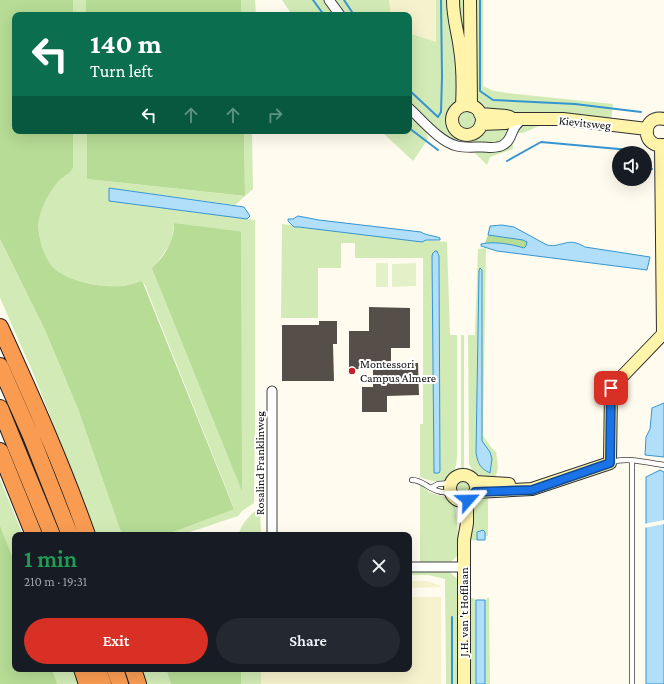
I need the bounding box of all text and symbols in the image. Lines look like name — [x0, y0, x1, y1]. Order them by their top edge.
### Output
icon: left — [24, 28, 76, 80]
text: 140 m — [90, 28, 162, 59]
text: Turn left — [90, 61, 153, 81]
icon: left — [138, 104, 160, 126]
icon: ahead — [180, 104, 202, 126]
icon: ahead — [222, 104, 244, 126]
icon: right — [264, 104, 286, 126]
street label: Kievitsweg — [558, 113, 612, 133]
map controls — [612, 146, 652, 186]
button: sound — [612, 146, 652, 186]
place label: Montessori Campus Almere — [360, 357, 436, 385]
marker: Montessori Campus Almere — [347, 366, 357, 376]
pin — [594, 371, 628, 405]
icon: arrive — [600, 377, 622, 399]
street label: Rosalind Franklinweg — [253, 411, 267, 515]
position arrow — [447, 479, 489, 521]
text: 1 min — [24, 545, 77, 572]
button: close — [358, 545, 400, 587]
street label: J.H. van 't Hofflaan — [457, 567, 471, 658]
text: 210 m · 19:31 — [24, 574, 87, 589]
button: Exit — [24, 618, 208, 664]
button: Share — [216, 618, 400, 664]

